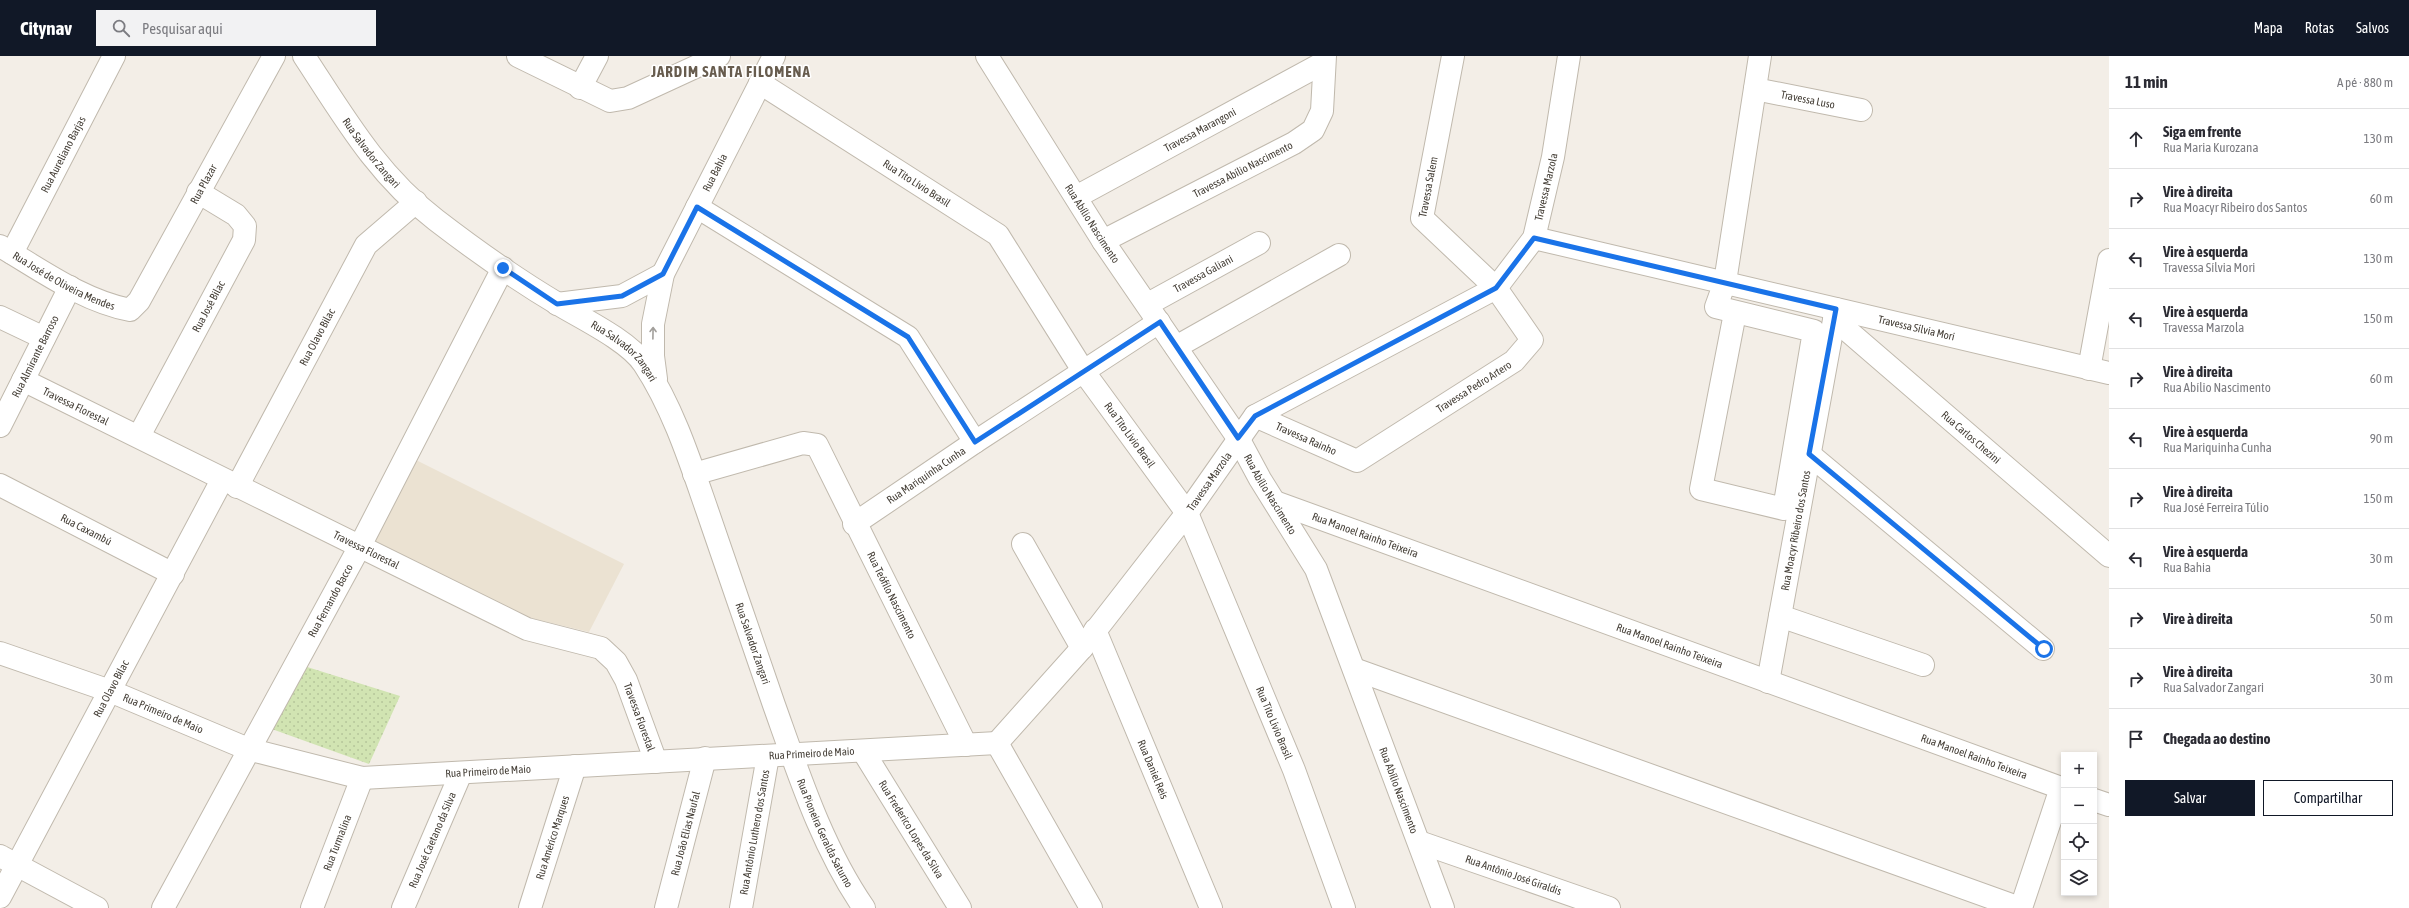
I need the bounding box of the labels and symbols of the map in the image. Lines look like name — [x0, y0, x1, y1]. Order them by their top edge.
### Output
district label: JARDIM SANTA FILOMENA — [650, 63, 811, 80]
street label: Travessa Luso — [1780, 88, 1836, 111]
street label: Travessa Marangoni — [1162, 105, 1238, 154]
street label: Rua Aureliano Barjas — [38, 114, 88, 195]
street label: Rua Salvador Zangari — [340, 116, 402, 190]
street label: Travessa Abílio Nascimento — [1191, 139, 1294, 200]
street label: Rua Bahia — [700, 152, 729, 193]
street label: Travessa Marzola — [1532, 152, 1559, 222]
street label: Travessa Salem — [1416, 155, 1440, 218]
street label: Rua Tito Lívio Brasil — [881, 157, 953, 209]
street label: Rua Plazar — [188, 162, 220, 206]
street label: Rua Abílio Nascimento — [1063, 182, 1122, 265]
street label: Rua José de Oliveira Mendes — [11, 249, 116, 312]
street label: Travessa Galiani — [1172, 253, 1235, 295]
route end — [494, 259, 512, 277]
street label: Rua José Bilac — [190, 278, 227, 334]
street label: Rua Olavo Bilac — [297, 306, 338, 368]
street label: Rua Almirante Barroso — [9, 313, 61, 399]
street label: Travessa Sílvia Mori — [1877, 313, 1956, 343]
street label: Rua Salvador Zangari — [589, 318, 659, 383]
one-way arrow — [649, 327, 657, 340]
street label: Travessa Pedro Artero — [1434, 358, 1514, 415]
street label: Travessa Florestal — [41, 385, 111, 427]
street label: Rua Tito Lívio Brasil — [1102, 400, 1158, 470]
street label: Rua Carlos Chezini — [1939, 409, 2003, 466]
street label: Travessa Rainho — [1274, 420, 1338, 457]
street label: Rua Mariquinha Cunha — [884, 444, 968, 506]
street label: Travessa Marzola — [1184, 450, 1234, 513]
street label: Rua Abílio Nascimento — [1242, 452, 1299, 536]
street label: Rua Moacyr Ribeiro dos Santos — [1779, 469, 1813, 592]
street label: Rua Manoel Rainho Teixeira — [1310, 510, 1420, 560]
street label: Rua Caxambú — [59, 511, 114, 547]
street label: Travessa Florestal — [331, 528, 401, 571]
street label: Rua Teófilo Nascimento — [865, 550, 918, 640]
street label: Rua Fernando Bacco — [306, 562, 355, 639]
street label: Rua Salvador Zangari — [733, 601, 773, 686]
street label: Rua Manoel Rainho Teixeira — [1615, 621, 1724, 670]
route start — [2035, 640, 2053, 658]
street label: Rua Olavo Bilac — [91, 657, 131, 719]
street label: Travessa Florestal — [622, 681, 658, 753]
street label: Rua Tito Lívio Brasil — [1254, 685, 1295, 761]
street label: Rua Primeiro de Maio — [121, 691, 205, 736]
street label: Rua Manoel Rainho Teixeira — [1919, 732, 2029, 781]
street label: Rua Daniel Reis — [1135, 738, 1171, 801]
street label: Rua Primeiro de Maio — [768, 745, 855, 762]
street label: Rua Abílio Nascimento — [1377, 745, 1421, 835]
street label: Rua Primeiro de Maio — [445, 763, 531, 779]
street label: Rua Antônio Luthero dos Santos — [737, 768, 772, 896]
street label: Rua Pioneira Geralda Saturno — [795, 777, 855, 890]
street label: Rua Frederico Lopes da Silva — [877, 778, 946, 881]
street label: Rua José Caetano da Silva — [406, 790, 458, 890]
street label: Rua João Elias Naufal — [669, 790, 702, 877]
street label: Rua Américo Marques — [533, 794, 571, 881]
street label: Rua Turmalina — [321, 813, 353, 872]
street label: Rua Antônio José Giraldis — [1464, 853, 1563, 897]

